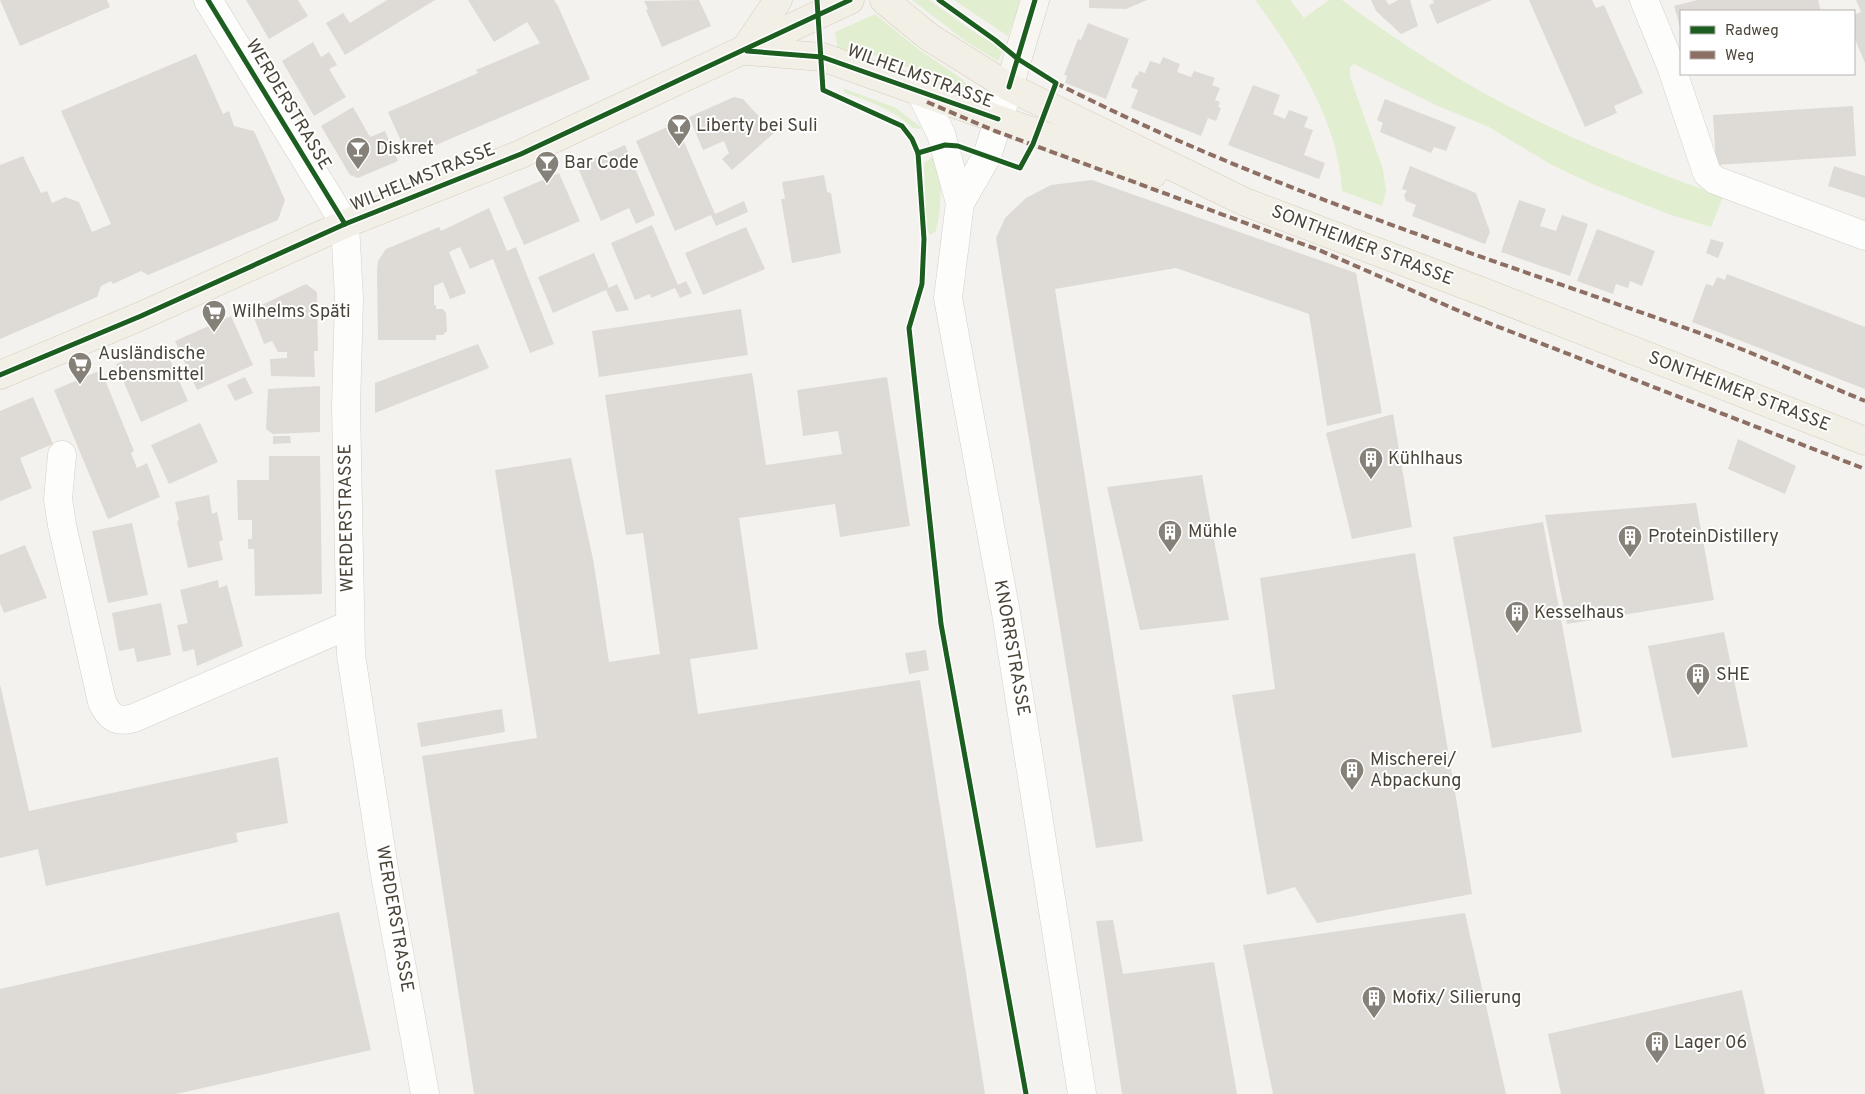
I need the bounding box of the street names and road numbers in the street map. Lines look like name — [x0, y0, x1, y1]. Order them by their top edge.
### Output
street label: WERDERSTRASSE — [240, 35, 336, 175]
street label: WILHELMSTRASSE — [844, 40, 996, 114]
street label: WILHELMSTRASSE — [347, 138, 499, 218]
street label: SONTHEIMER STRASSE — [1268, 201, 1456, 291]
street label: SONTHEIMER STRASSE — [1645, 347, 1833, 437]
street label: WERDERSTRASSE — [334, 443, 360, 593]
street label: KNORRSTRASSE — [988, 578, 1034, 718]
street label: WERDERSTRASSE — [370, 844, 418, 994]

